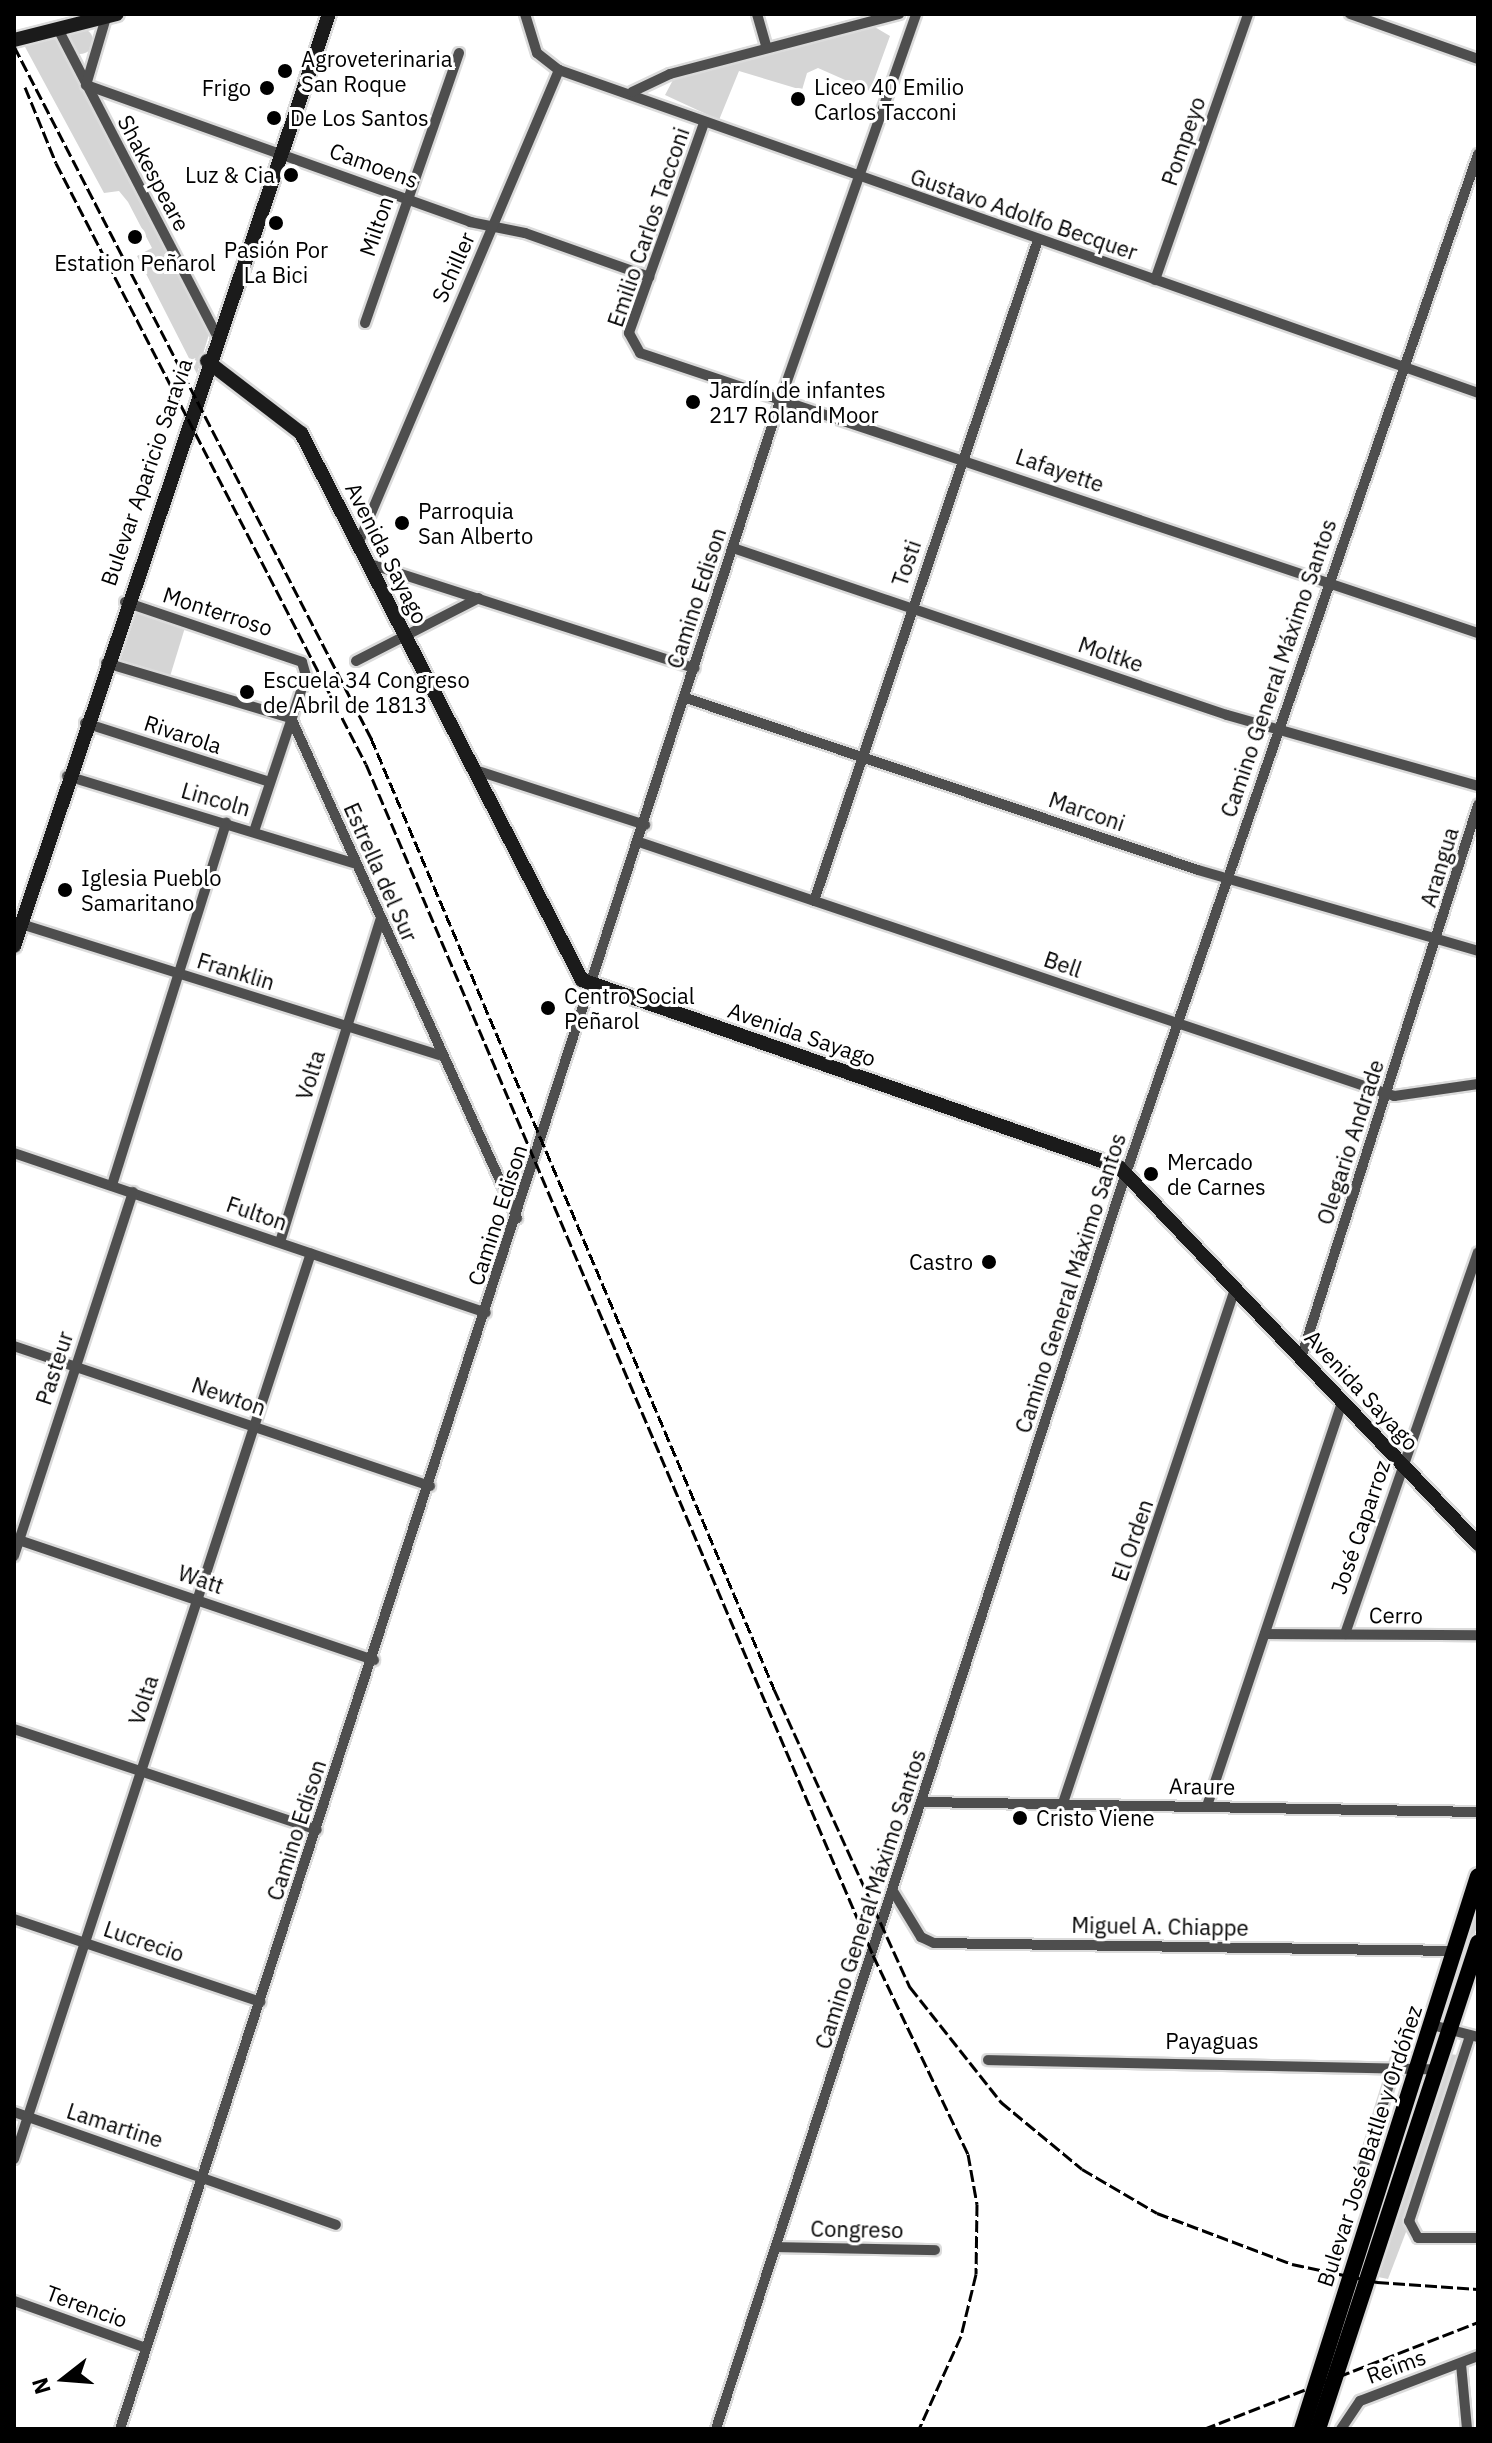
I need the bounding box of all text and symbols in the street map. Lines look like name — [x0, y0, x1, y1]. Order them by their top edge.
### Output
place label: Agroveterinaria San Roque — [301, 45, 452, 96]
marker: Agroveterinaria San Roque — [276, 62, 294, 80]
place label: Liceo 40 Emilio Carlos Tacconi — [814, 73, 964, 124]
place label: Frigo — [202, 75, 251, 101]
marker: Frigo — [258, 79, 276, 97]
marker: Liceo 40 Emilio Carlos Tacconi — [789, 90, 807, 108]
street label: Pompeyo — [1155, 93, 1211, 189]
place label: De Los Santos — [290, 105, 429, 131]
marker: De Los Santos — [265, 109, 283, 127]
street label: Shakespeare — [112, 110, 196, 236]
street label: Emilio Carlos Tacconi — [601, 124, 695, 330]
street label: Camoens — [326, 137, 422, 193]
place label: Luz & Cia — [185, 162, 275, 188]
street label: Gustavo Adolfo Becquer — [907, 163, 1141, 265]
marker: Luz & Cia — [282, 166, 300, 184]
street label: Milton — [353, 193, 399, 259]
marker: Pasión Por La Bici — [267, 214, 285, 232]
marker: Estation Peñarol — [126, 228, 144, 246]
street label: Schiller — [426, 228, 480, 306]
place label: Pasión Por La Bici — [224, 236, 328, 288]
place label: Estation Peñarol — [54, 250, 216, 276]
street label: Bulevar Aparicio Saravia — [95, 355, 197, 589]
place label: Jardín de infantes 217 Roland Moor — [709, 376, 886, 428]
marker: Jardín de infantes 217 Roland Moor — [684, 393, 702, 411]
street label: Lafayette — [1012, 443, 1108, 497]
street label: Avenida Sayago — [340, 478, 434, 628]
place label: Parroquia San Alberto — [418, 497, 533, 548]
marker: Parroquia San Alberto — [393, 514, 411, 532]
street label: Camino General Máximo Santos — [1214, 515, 1342, 821]
street label: Camino Edison — [661, 524, 731, 672]
street label: Tosti — [886, 536, 926, 590]
street label: Monterroso — [160, 581, 276, 641]
street label: Moltke — [1075, 631, 1147, 677]
place label: Escuela 34 Congreso de Abril de 1813 — [263, 666, 470, 718]
marker: Escuela 34 Congreso de Abril de 1813 — [238, 683, 256, 701]
street label: Rivarola — [141, 709, 225, 759]
street label: Lincoln — [178, 777, 254, 821]
street label: Marconi — [1045, 786, 1129, 836]
street label: Estrella del Sur — [339, 798, 423, 946]
street label: Arangua — [1414, 824, 1464, 910]
place label: Iglesia Pueblo Samaritano — [81, 864, 222, 916]
marker: Iglesia Pueblo Samaritano — [56, 881, 74, 899]
street label: Bell — [1041, 945, 1085, 983]
street label: Franklin — [194, 947, 278, 995]
place label: Centro Social Peñarol — [564, 982, 695, 1034]
street label: Avenida Sayago — [725, 996, 879, 1072]
marker: Centro Social Peñarol — [539, 999, 557, 1017]
street label: Volta — [290, 1047, 330, 1103]
street label: Olegario Andrade — [1311, 1056, 1389, 1228]
street label: Camino General Máximo Santos — [1009, 1130, 1131, 1436]
street label: Camino Edison — [462, 1141, 532, 1289]
place label: Mercado de Carnes — [1167, 1148, 1266, 1200]
marker: Mercado de Carnes — [1142, 1165, 1160, 1183]
street label: Fulton — [223, 1190, 291, 1236]
place label: Castro — [909, 1249, 973, 1275]
marker: Castro — [980, 1253, 998, 1271]
street label: Avenida Sayago — [1300, 1324, 1424, 1456]
street label: Pasteur — [30, 1328, 78, 1408]
street label: Newton — [188, 1371, 270, 1421]
street label: José Caparroz — [1325, 1457, 1395, 1597]
street label: El Orden — [1106, 1496, 1158, 1584]
street label: Watt — [175, 1559, 227, 1599]
street label: Cerro — [1369, 1601, 1423, 1629]
street label: Volta — [123, 1672, 163, 1728]
street label: Camino General Máximo Santos — [809, 1746, 931, 2052]
street label: Camino Edison — [261, 1756, 331, 1904]
street label: Araure — [1169, 1772, 1235, 1800]
place label: Cristo Viene — [1036, 1805, 1154, 1831]
marker: Cristo Viene — [1011, 1809, 1029, 1827]
street label: Miguel A. Chiappe — [1071, 1911, 1249, 1941]
street label: Lucrecio — [100, 1915, 188, 1967]
street label: Bulevar José Batlle y Ordóñez — [1311, 2002, 1427, 2290]
street label: Payaguas — [1165, 2028, 1259, 2054]
street label: Lamartine — [64, 2097, 166, 2153]
street label: Congreso — [810, 2215, 904, 2243]
street label: Terencio — [43, 2279, 131, 2333]
north arrow — [24, 2339, 104, 2419]
street label: Reims — [1363, 2343, 1429, 2389]
text: N — [24, 2374, 57, 2398]

